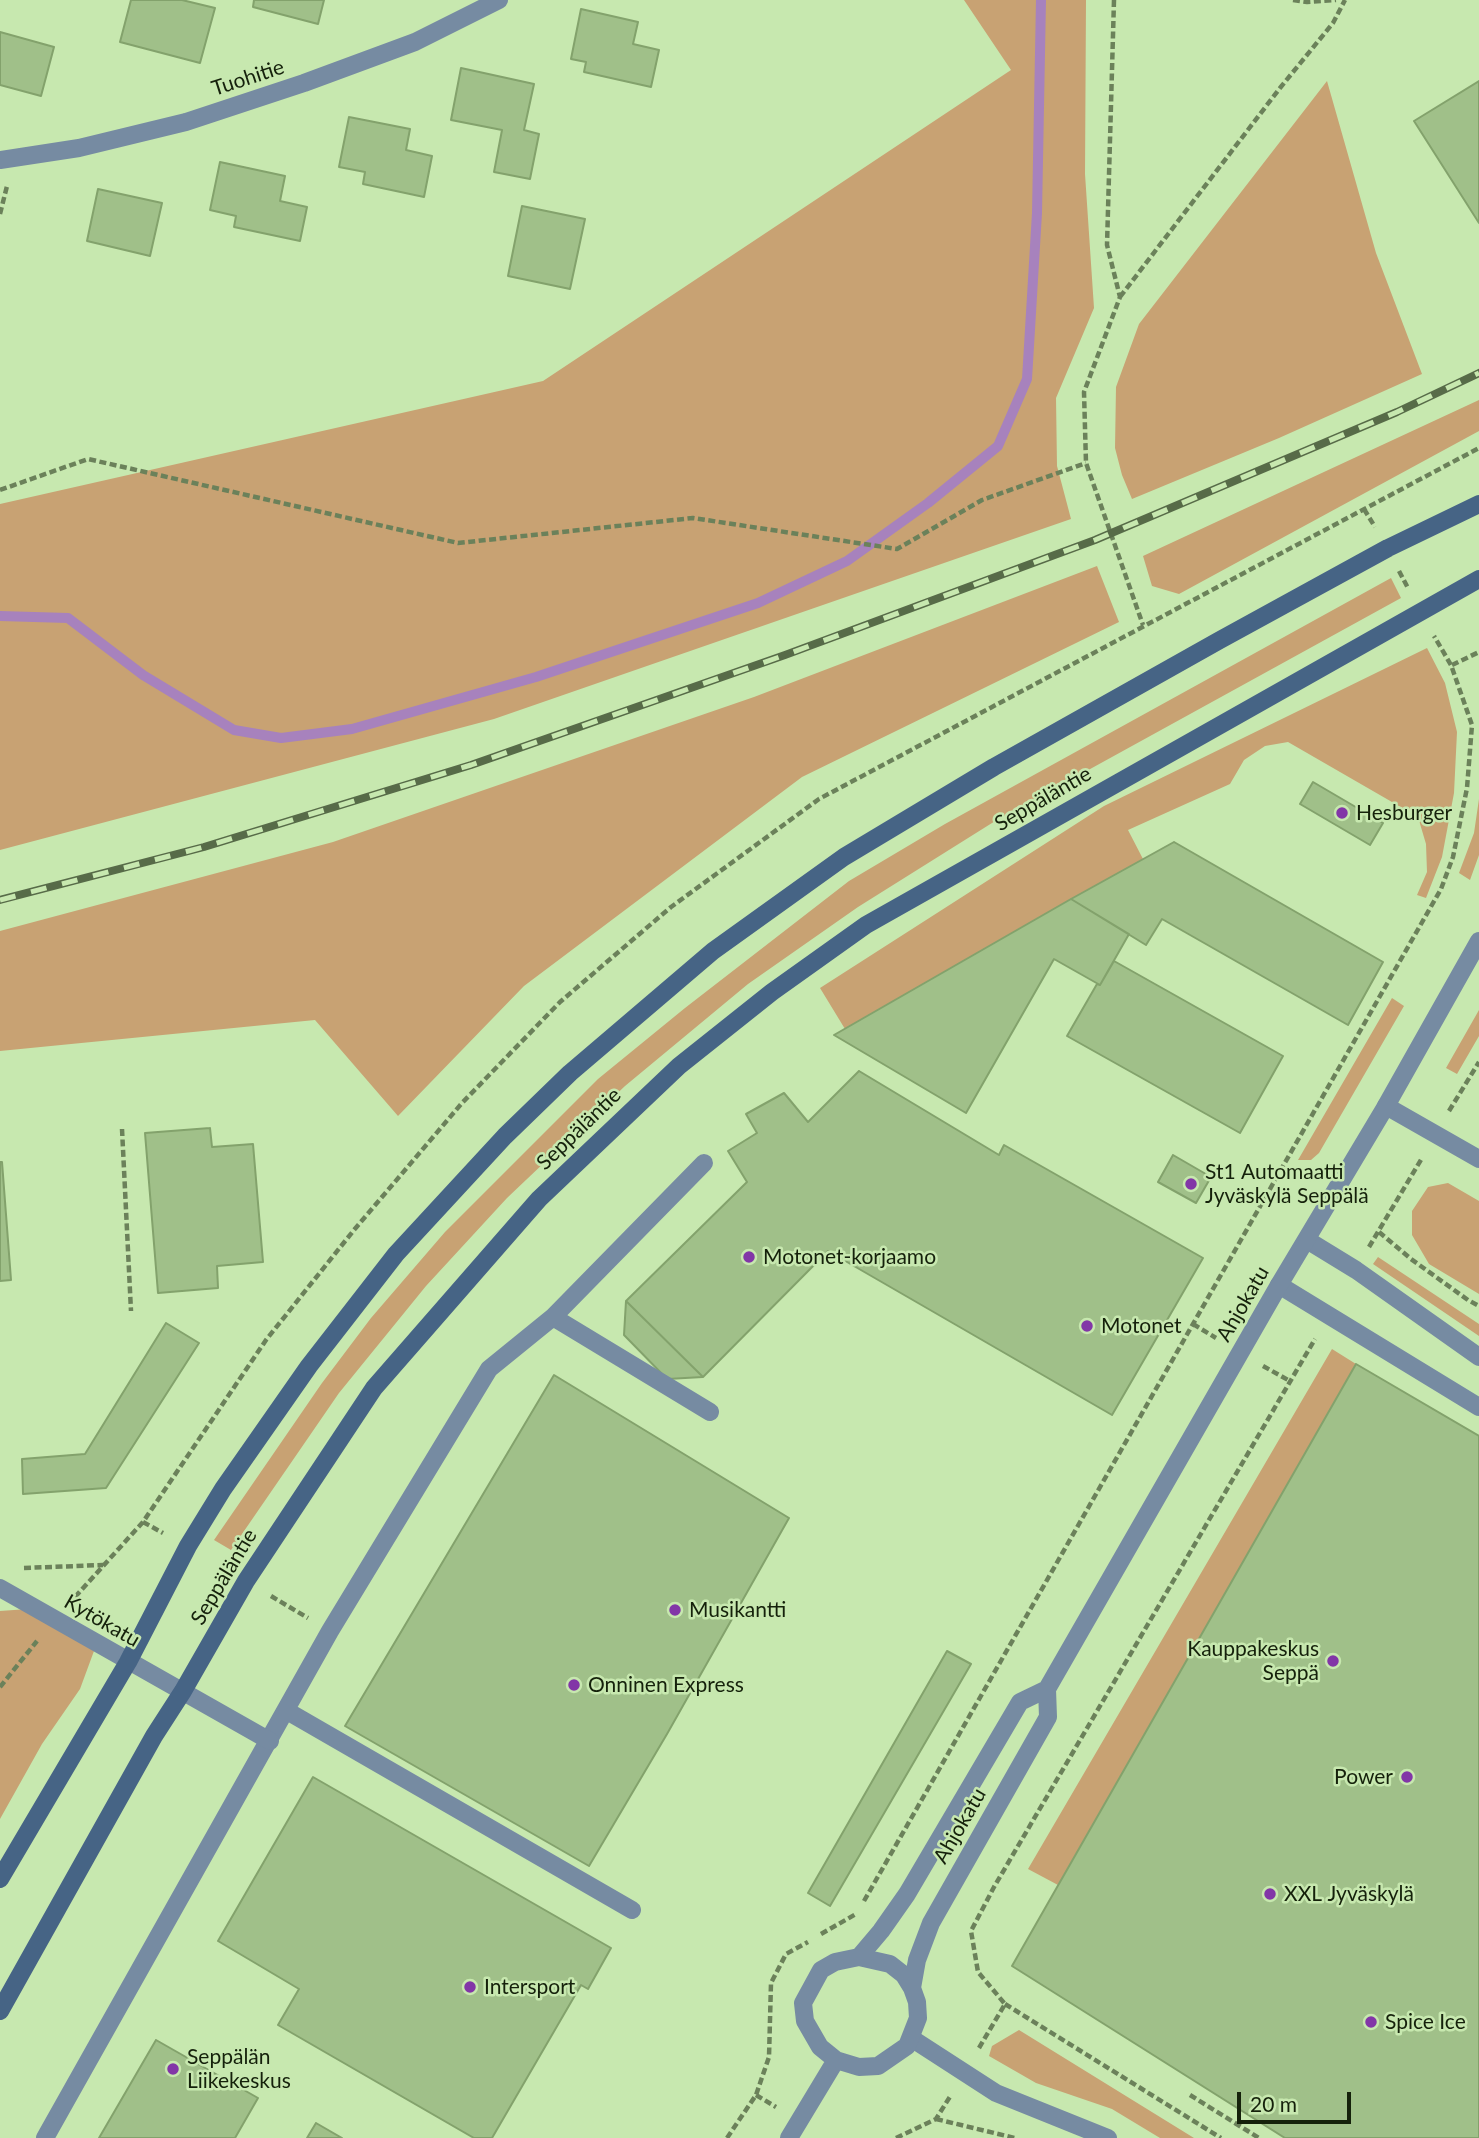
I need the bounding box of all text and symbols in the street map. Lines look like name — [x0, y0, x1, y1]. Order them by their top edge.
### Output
street label: Tuohitie — [209, 54, 287, 102]
street label: Seppäläntie — [990, 761, 1096, 837]
place label: Hesburger — [1356, 800, 1452, 826]
marker: Hesburger — [1334, 805, 1350, 821]
street label: Seppäläntie — [532, 1083, 626, 1175]
place label: St1 Automaatti Jyväskylä Seppälä — [1205, 1159, 1369, 1209]
marker: St1 Automaatti Jyväskylä Seppälä — [1183, 1176, 1199, 1192]
place label: Motonet-korjaamo — [763, 1244, 936, 1270]
marker: Motonet-korjaamo — [741, 1249, 757, 1265]
street label: Ahjokatu — [1211, 1262, 1275, 1346]
place label: Motonet — [1101, 1313, 1182, 1339]
marker: Motonet — [1079, 1318, 1095, 1334]
street label: Seppäläntie — [186, 1524, 262, 1630]
street label: Kytökatu — [60, 1589, 144, 1653]
place label: Musikantti — [689, 1597, 786, 1623]
marker: Musikantti — [667, 1602, 683, 1618]
place label: Kauppakeskus Seppä — [1187, 1636, 1319, 1686]
marker: Kauppakeskus Seppä — [1325, 1653, 1341, 1669]
place label: Onninen Express — [588, 1672, 744, 1698]
marker: Onninen Express — [566, 1677, 582, 1693]
place label: Power — [1334, 1764, 1393, 1790]
marker: Power — [1399, 1769, 1415, 1785]
street label: Ahjokatu — [928, 1784, 992, 1868]
place label: XXL Jyväskylä — [1284, 1881, 1414, 1907]
marker: XXL Jyväskylä — [1262, 1886, 1278, 1902]
place label: Intersport — [484, 1974, 575, 2000]
marker: Intersport — [462, 1979, 478, 1995]
place label: Spice Ice — [1385, 2009, 1466, 2035]
marker: Spice Ice — [1363, 2014, 1379, 2030]
place label: Seppälän Liikekeskus — [187, 2044, 291, 2094]
marker: Seppälän Liikekeskus — [165, 2061, 181, 2077]
scale bar — [1241, 2078, 1355, 2122]
text: 20 m — [1250, 2091, 1297, 2116]

